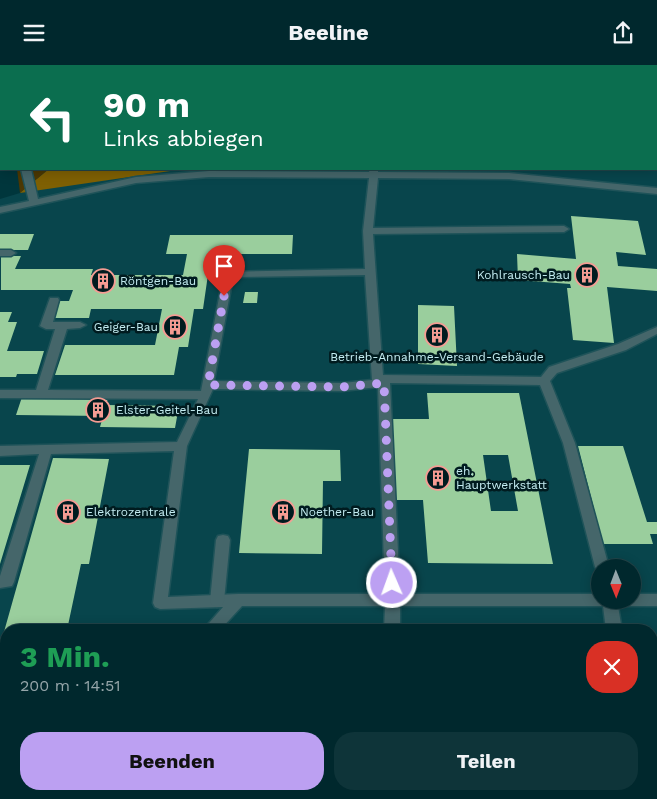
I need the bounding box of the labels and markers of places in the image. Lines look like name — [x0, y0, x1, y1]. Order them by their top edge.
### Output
pin — [203, 245, 245, 296]
building icon: Kohlrausch-Bau — [574, 262, 600, 288]
building icon: Röntgen-Bau — [90, 268, 116, 294]
place label: Kohlrausch-Bau — [477, 268, 570, 282]
place label: Röntgen-Bau — [120, 274, 196, 288]
building icon: Geiger-Bau — [162, 314, 188, 340]
place label: Geiger-Bau — [94, 320, 158, 334]
building icon: Betrieb-Annahme-Versand-Gebäude — [424, 322, 450, 348]
place label: Betrieb-Annahme-Versand-Gebäude — [330, 350, 544, 364]
building icon: Elster-Geitel-Bau — [85, 397, 111, 423]
place label: Elster-Geitel-Bau — [116, 403, 218, 417]
place label: eh. Hauptwerkstatt — [456, 464, 547, 492]
building icon: eh. Hauptwerkstatt — [425, 465, 451, 491]
building icon: Elektrozentrale — [55, 499, 81, 525]
building icon: Noether-Bau — [270, 499, 296, 525]
place label: Elektrozentrale — [86, 505, 176, 519]
place label: Noether-Bau — [300, 505, 374, 519]

